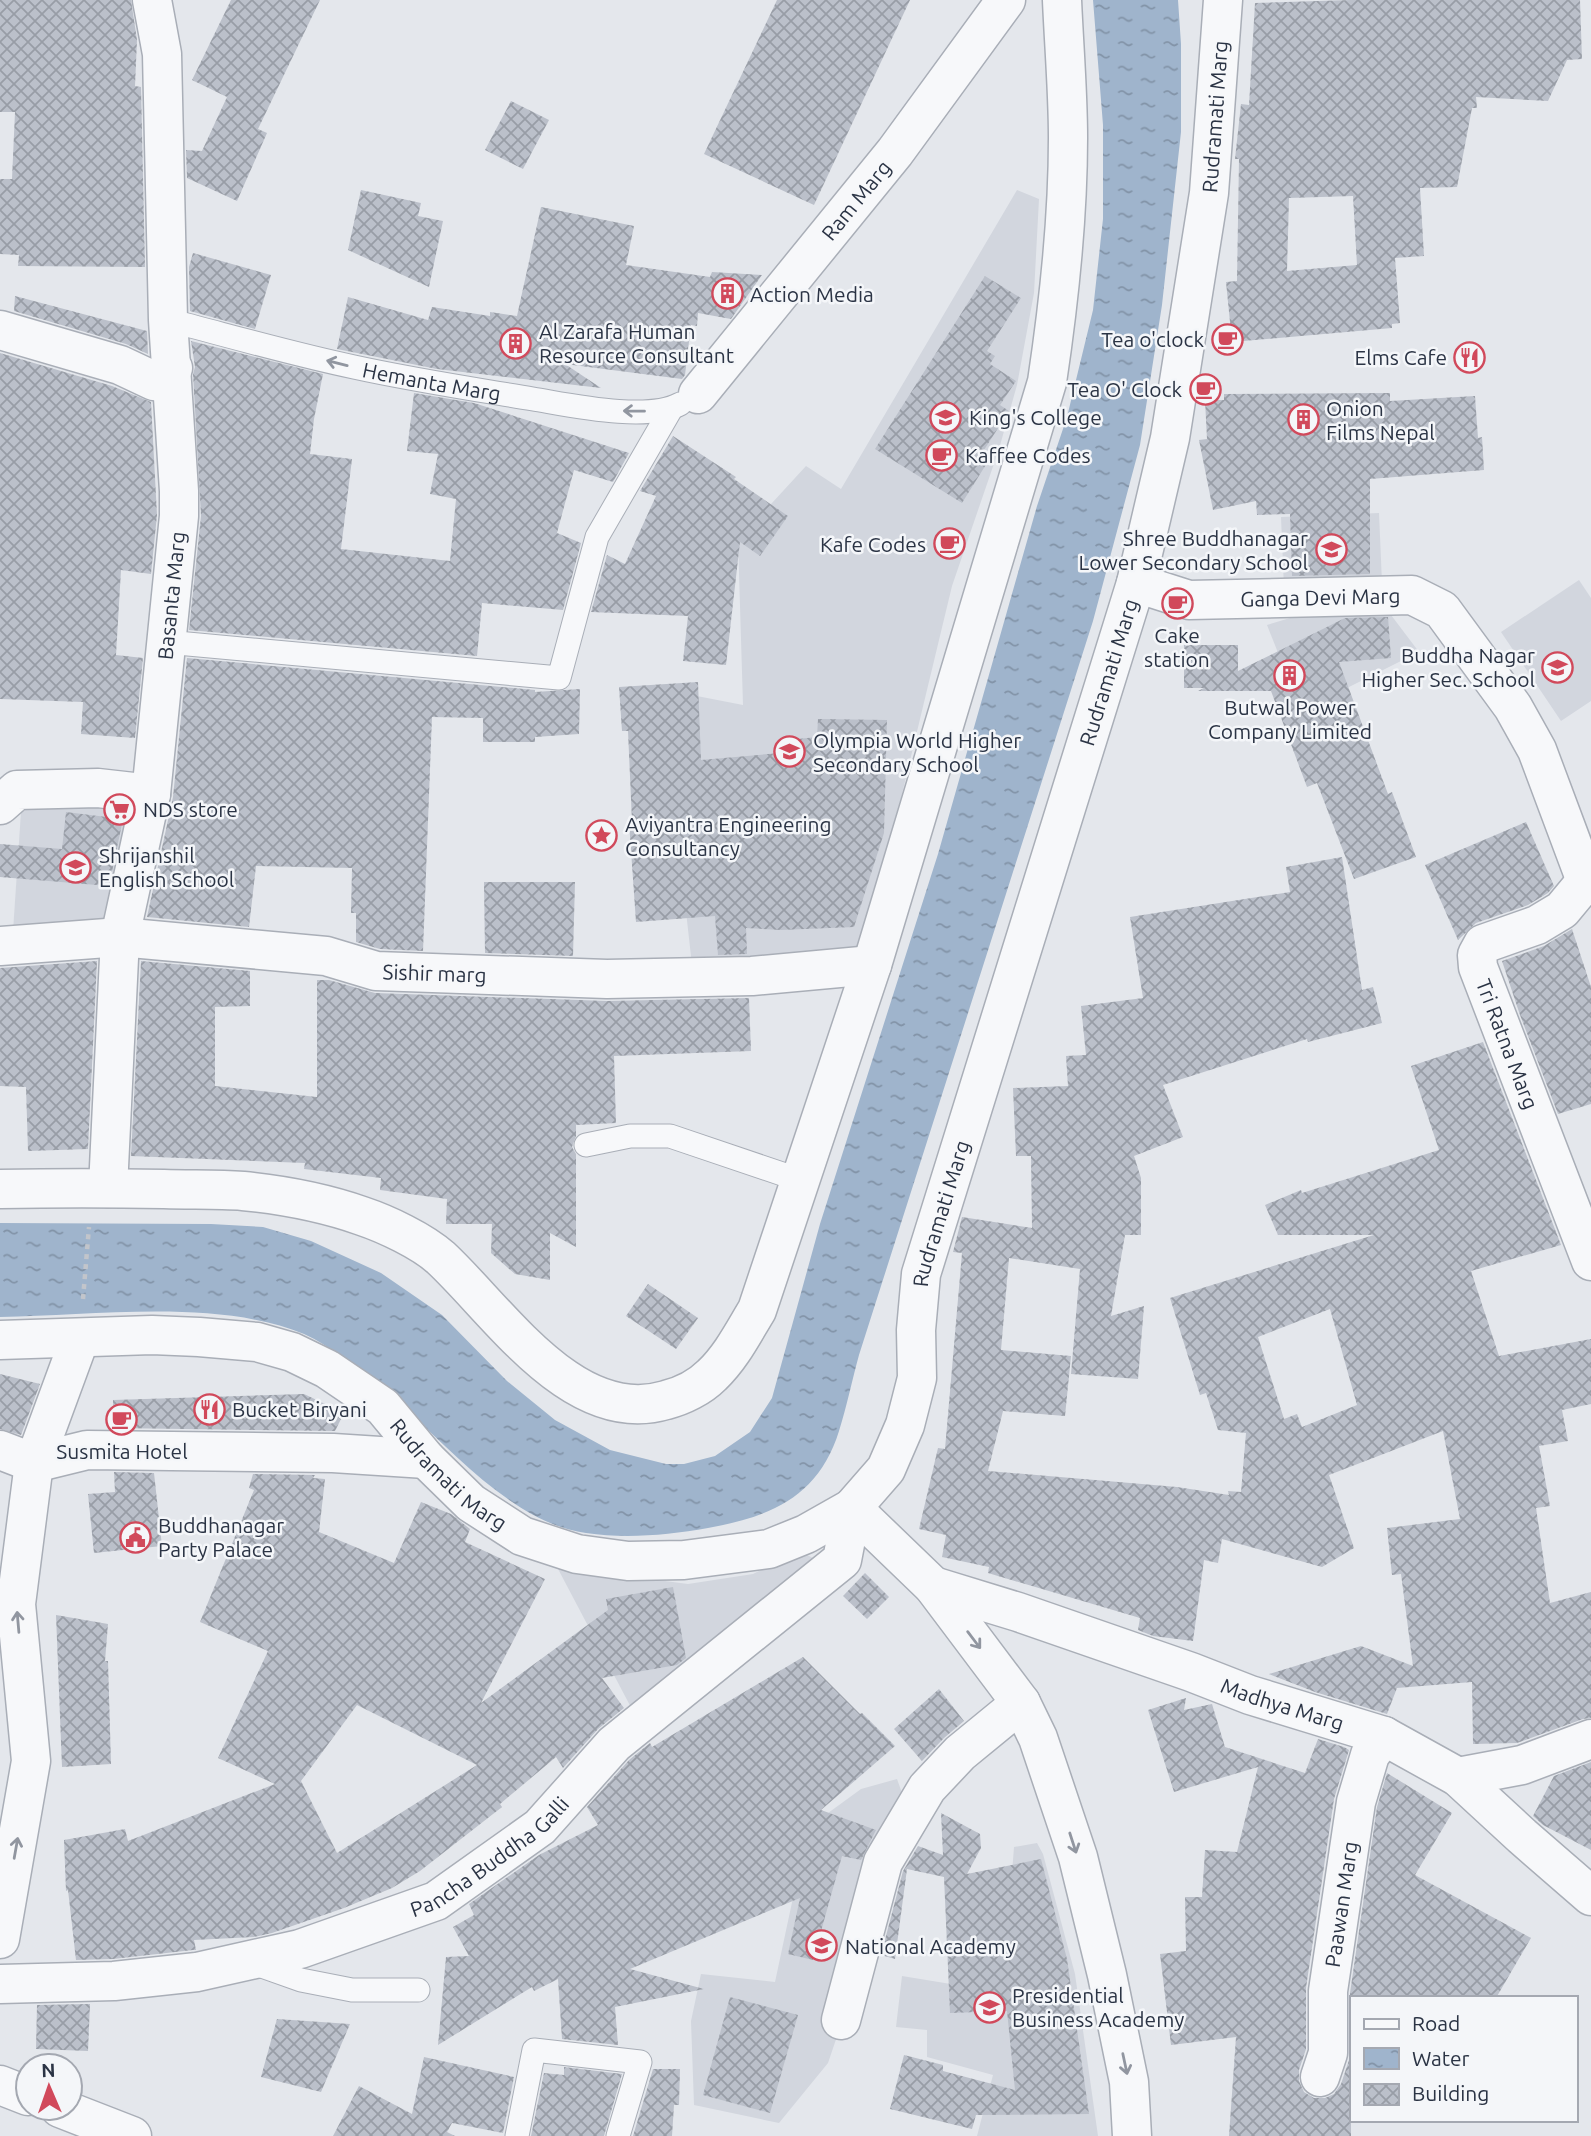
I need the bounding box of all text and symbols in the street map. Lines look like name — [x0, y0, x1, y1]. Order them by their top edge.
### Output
street label: Rudramati Marg — [1197, 40, 1232, 193]
street label: Ram Marg — [816, 155, 895, 245]
building icon: Action Media — [710, 277, 744, 311]
place label: Action Media — [750, 282, 874, 306]
place label: Al Zarafa Human Resource Consultant — [539, 319, 734, 367]
cafe icon: Tea o'clock — [1210, 322, 1244, 356]
building icon: Al Zarafa Human Resource Consultant — [499, 326, 533, 360]
place label: Tea o'clock — [1101, 327, 1204, 351]
restaurant icon: Elms Cafe — [1453, 340, 1487, 374]
place label: Elms Cafe — [1354, 345, 1447, 369]
one-way arrow — [326, 356, 349, 369]
street label: Hemanta Marg — [360, 357, 503, 406]
cafe icon: Tea O' Clock — [1188, 372, 1222, 406]
place label: Tea O' Clock — [1067, 377, 1182, 401]
place label: Onion Films Nepal — [1326, 396, 1435, 444]
school or university icon: King's College — [929, 400, 963, 434]
building icon: Onion Films Nepal — [1286, 403, 1320, 437]
one-way arrow — [623, 404, 646, 417]
place label: King's College — [969, 405, 1102, 429]
cafe icon: Kaffee Codes — [925, 438, 959, 472]
place label: Kaffee Codes — [965, 443, 1091, 467]
place label: Shree Buddhanagar Lower Secondary School — [1079, 526, 1308, 574]
cafe icon: Kafe Codes — [932, 527, 966, 561]
street label: Basanta Marg — [153, 530, 189, 661]
place label: Kafe Codes — [820, 532, 926, 556]
school or university icon: Shree Buddhanagar Lower Secondary School — [1314, 533, 1348, 567]
street label: Ganga Devi Marg — [1240, 583, 1401, 611]
cafe icon: Cake station — [1160, 586, 1194, 620]
street label: Rudramati Marg — [1074, 596, 1142, 748]
place label: Cake station — [1144, 623, 1210, 671]
place label: Buddha Nagar Higher Sec. School — [1361, 643, 1535, 691]
school or university icon: Buddha Nagar Higher Sec. School — [1541, 650, 1575, 684]
building icon: Butwal Power Company Limited — [1273, 658, 1307, 692]
place label: Butwal Power Company Limited — [1208, 695, 1372, 743]
place label: Olympia World Higher Secondary School — [813, 728, 1021, 776]
school or university icon: Olympia World Higher Secondary School — [773, 735, 807, 769]
supermarket icon: NDS store — [103, 792, 137, 826]
place label: NDS store — [143, 797, 238, 821]
place label: Aviyantra Engineering Consultancy — [625, 812, 832, 860]
place icon: Aviyantra Engineering Consultancy — [585, 819, 619, 853]
place label: Shrijanshil English School — [99, 843, 234, 891]
school or university icon: Shrijanshil English School — [59, 850, 93, 884]
street label: Sishir marg — [382, 959, 487, 987]
street label: Tri Ratna Marg — [1472, 975, 1543, 1112]
street label: Rudramati Marg — [908, 1137, 974, 1288]
restaurant icon: Bucket Biryani — [192, 1392, 226, 1426]
place label: Bucket Biryani — [232, 1397, 367, 1421]
cafe icon: Susmita Hotel — [105, 1402, 139, 1436]
street label: Rudramati Marg — [386, 1414, 511, 1535]
place label: Susmita Hotel — [56, 1439, 188, 1463]
place label: Buddhanagar Party Palace — [158, 1513, 284, 1561]
public building icon: Buddhanagar Party Palace — [118, 1520, 152, 1554]
one-way arrow — [11, 1612, 24, 1634]
one-way arrow — [967, 1631, 982, 1649]
street label: Madhya Marg — [1217, 1673, 1347, 1735]
street label: Pancha Buddha Galli — [407, 1792, 573, 1921]
one-way arrow — [1068, 1831, 1080, 1853]
one-way arrow — [10, 1837, 23, 1860]
street label: Paawan Marg — [1320, 1840, 1362, 1969]
school or university icon: National Academy — [805, 1929, 839, 1963]
place label: National Academy — [845, 1934, 1016, 1958]
place label: Presidential Business Academy — [1012, 1983, 1184, 2031]
school or university icon: Presidential Business Academy — [972, 1990, 1006, 2024]
legend — [1350, 1996, 1577, 2122]
text: Road — [1412, 2011, 1460, 2035]
text: Water — [1412, 2046, 1470, 2070]
north arrow — [14, 2052, 84, 2122]
one-way arrow — [1119, 2052, 1133, 2075]
text: N — [41, 2059, 56, 2081]
text: Building — [1412, 2081, 1489, 2105]

